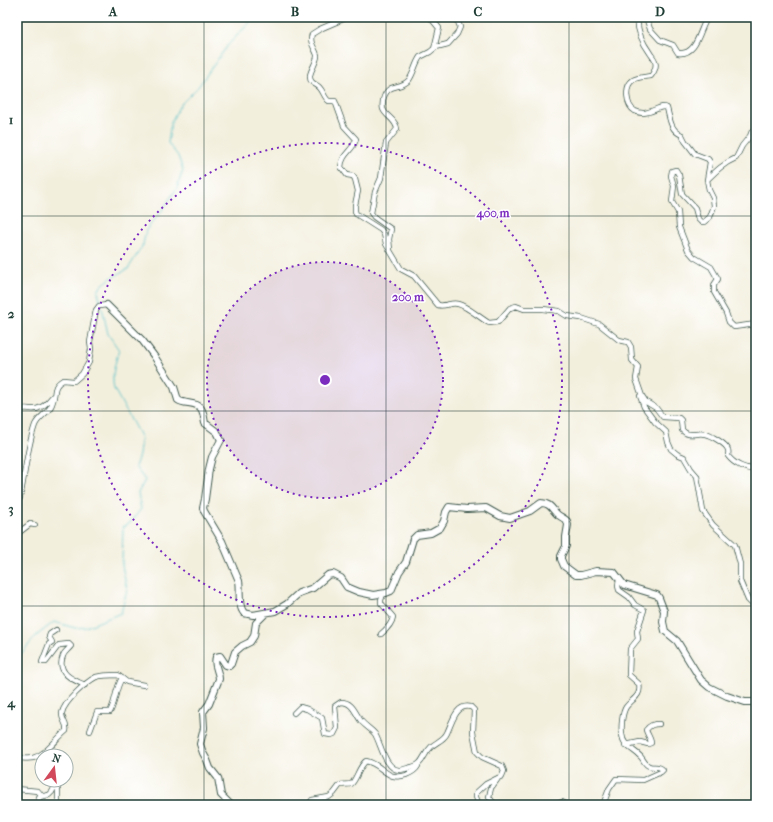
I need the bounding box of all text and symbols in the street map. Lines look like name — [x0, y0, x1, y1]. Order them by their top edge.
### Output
text: A — [108, 4, 118, 19]
text: B — [291, 4, 300, 19]
text: C — [474, 4, 483, 19]
text: D — [655, 4, 665, 19]
text: 1 — [9, 112, 14, 127]
text: 400 m — [476, 206, 510, 221]
text: 200 m — [392, 290, 425, 304]
text: 2 — [8, 306, 15, 321]
centre of rings — [318, 373, 332, 387]
text: 3 — [8, 501, 14, 517]
text: 4 — [6, 695, 16, 711]
north arrow — [34, 748, 74, 788]
text: N — [51, 751, 63, 766]

